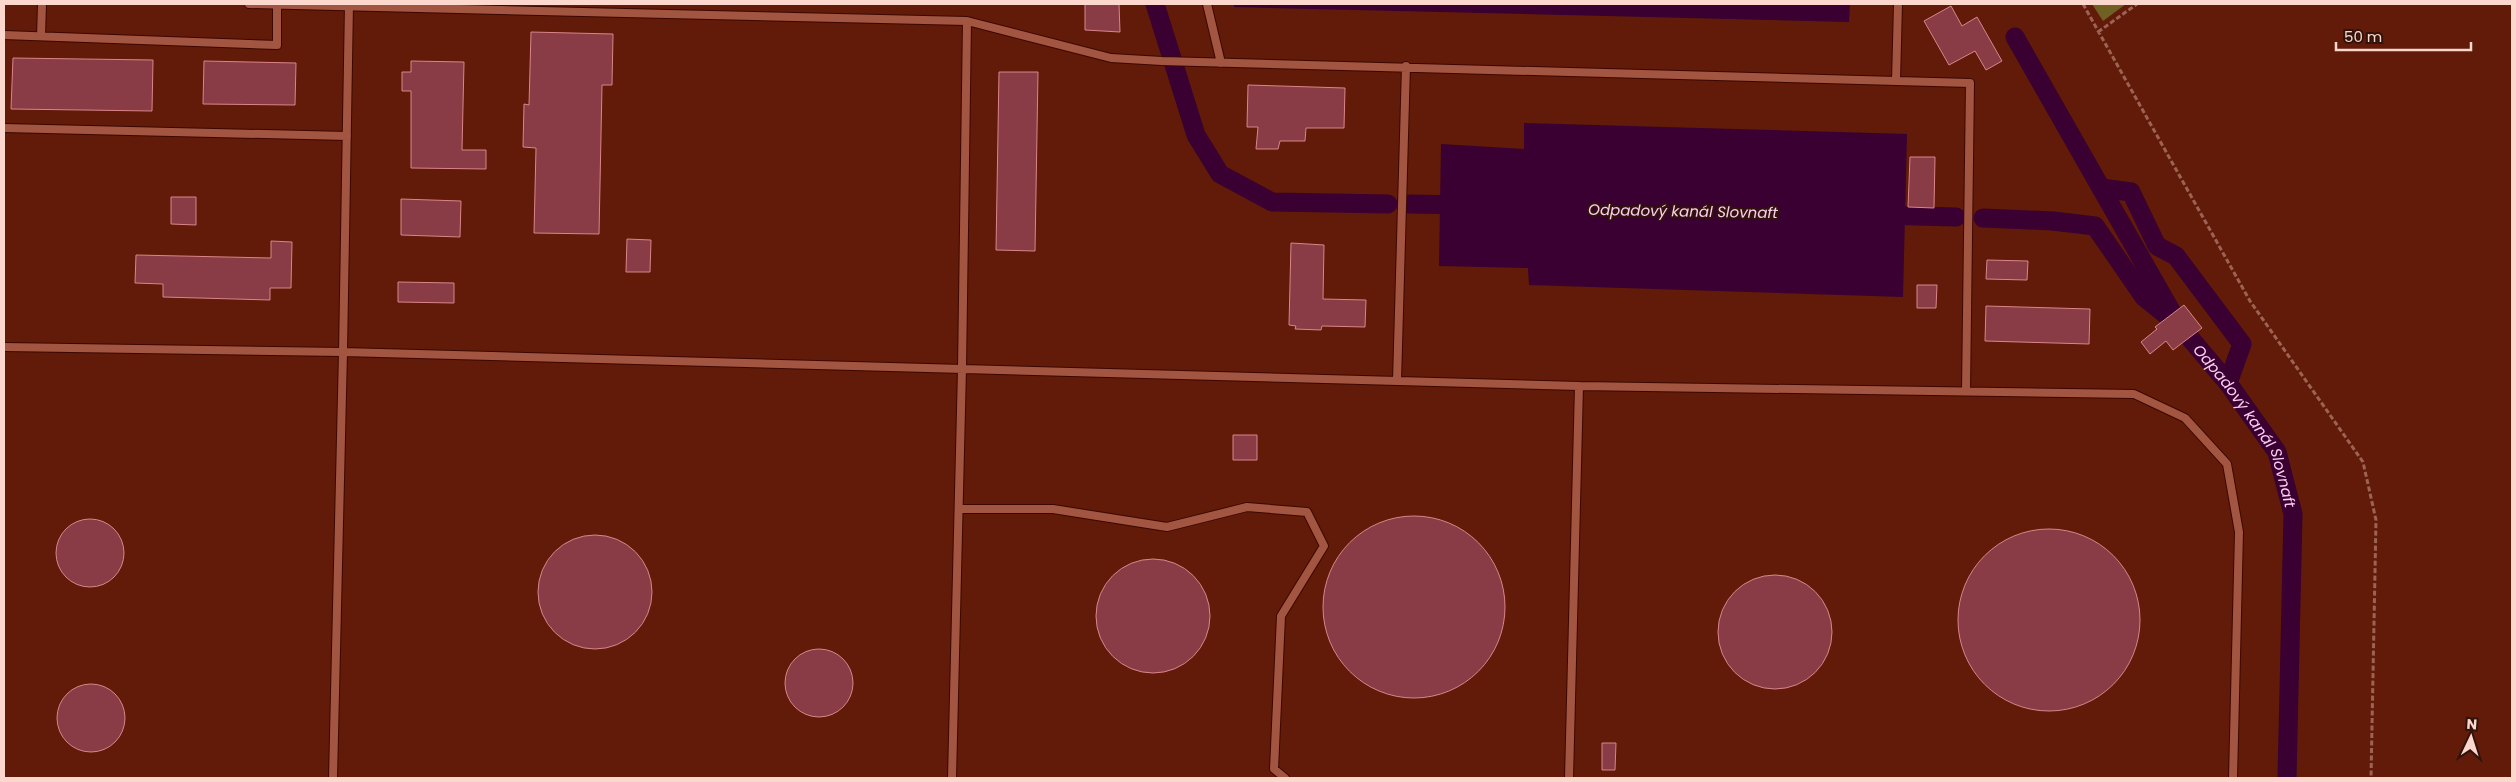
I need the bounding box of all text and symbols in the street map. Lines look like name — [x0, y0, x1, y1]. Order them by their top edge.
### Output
scale bar — [2336, 20, 2471, 52]
text: 50 m — [2344, 26, 2382, 47]
water label: Odpadový kanál Slovnaft — [1588, 199, 1779, 223]
water label: Odpadový kanál Slovnaft — [2189, 339, 2302, 510]
north arrow — [2446, 712, 2496, 762]
text: N — [2466, 714, 2478, 734]

